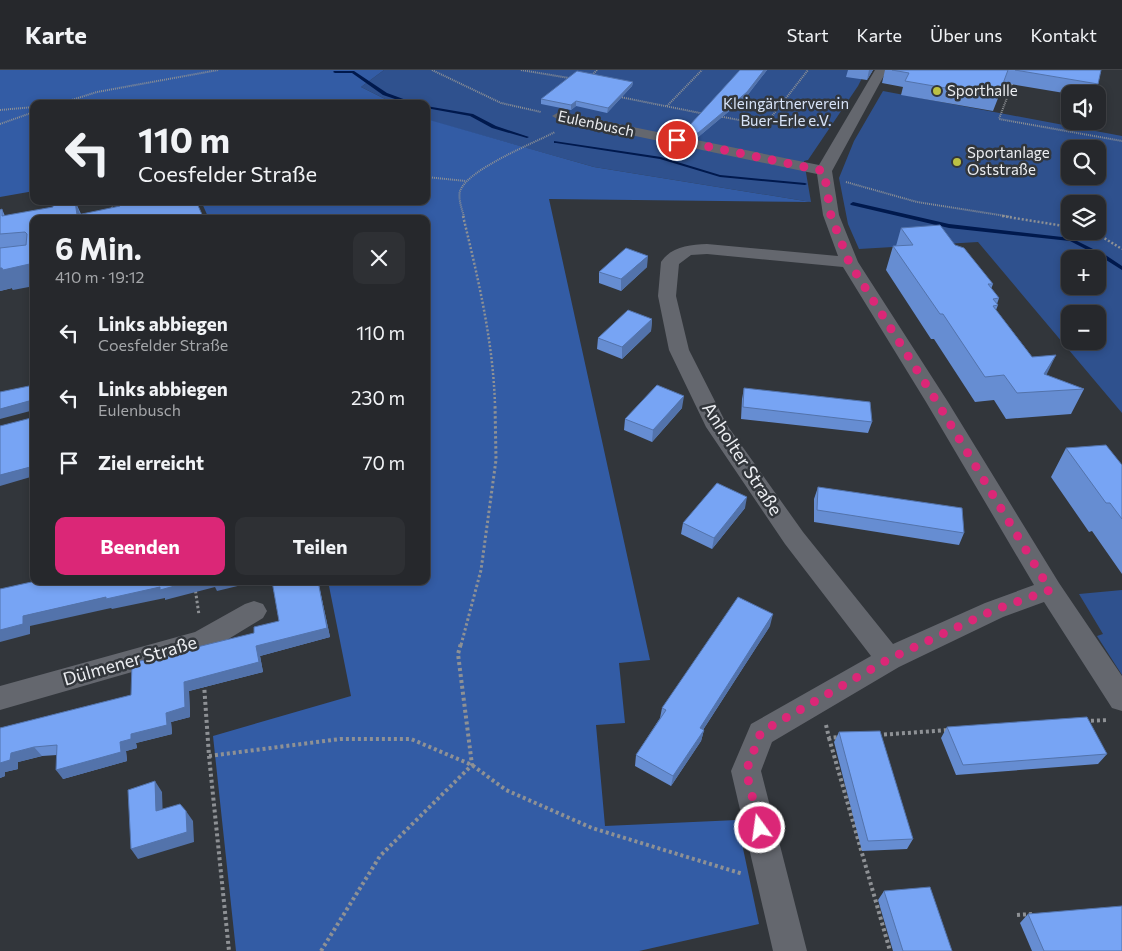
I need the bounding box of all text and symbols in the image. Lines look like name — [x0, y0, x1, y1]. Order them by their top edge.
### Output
text: Karte — [25, 20, 87, 49]
text: Start — [787, 24, 829, 46]
text: Karte — [857, 24, 902, 46]
text: Über uns — [930, 24, 1003, 46]
text: Kontakt — [1031, 24, 1097, 46]
place label: Sporthalle — [947, 81, 1018, 99]
marker: Sporthalle — [931, 85, 943, 97]
map controls — [1061, 85, 1106, 350]
button: sound — [1061, 85, 1106, 130]
park label: Kleingärtnerverein Buer-Erle e.V. — [723, 94, 849, 129]
street label: Eulenbusch — [556, 106, 636, 140]
text: 110 m — [138, 117, 230, 160]
pin — [656, 119, 698, 161]
icon: left — [55, 120, 120, 185]
icon: arrive — [663, 126, 691, 154]
button: search — [1061, 140, 1106, 185]
place label: Sportanlage Oststraße — [967, 143, 1050, 178]
marker: Sportanlage Oststraße — [951, 156, 963, 168]
text: Coesfelder Straße — [138, 160, 317, 187]
button: layers — [1061, 195, 1106, 240]
text: 6 Min. — [55, 229, 142, 266]
button: close — [353, 232, 405, 284]
button: + — [1061, 250, 1106, 295]
text: 410 m · 19:12 — [55, 267, 144, 286]
button: − — [1061, 305, 1106, 350]
text: Links abbiegen — [98, 312, 228, 335]
icon: left — [55, 319, 83, 347]
text: 110 m — [356, 321, 405, 344]
text: Coesfelder Straße — [98, 335, 228, 354]
text: Links abbiegen — [98, 377, 228, 400]
icon: left — [55, 384, 83, 412]
text: 230 m — [351, 386, 405, 409]
street label: Anholter Straße — [698, 398, 788, 519]
text: Eulenbusch — [98, 400, 181, 419]
icon: arrive — [55, 449, 83, 477]
text: Ziel erreicht — [98, 451, 204, 474]
text: 70 m — [362, 451, 405, 474]
button: Beenden — [55, 517, 225, 575]
button: Teilen — [235, 517, 405, 575]
street label: Dülmener Straße — [60, 630, 199, 690]
position arrow — [733, 801, 785, 853]

